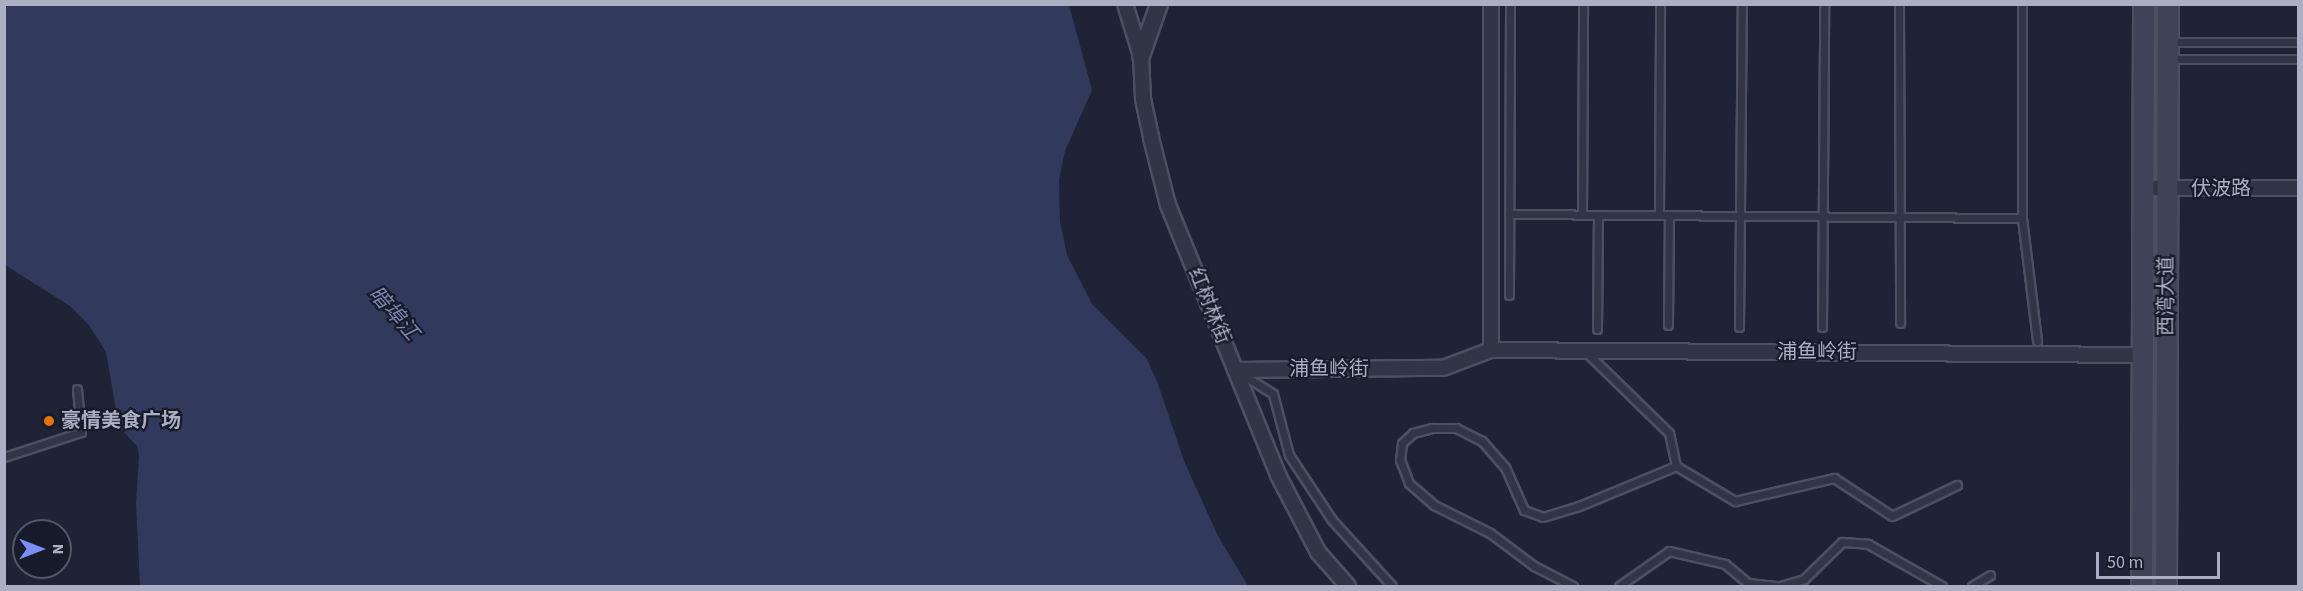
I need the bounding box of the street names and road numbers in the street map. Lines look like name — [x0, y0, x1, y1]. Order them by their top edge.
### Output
street label: 伏波路 — [2191, 177, 2251, 201]
street label: 西湾大道 — [2155, 256, 2179, 336]
street label: 红树林街 — [1183, 264, 1235, 348]
street label: 浦鱼岭街 — [1777, 340, 1857, 364]
street label: 浦鱼岭街 — [1289, 357, 1369, 381]

